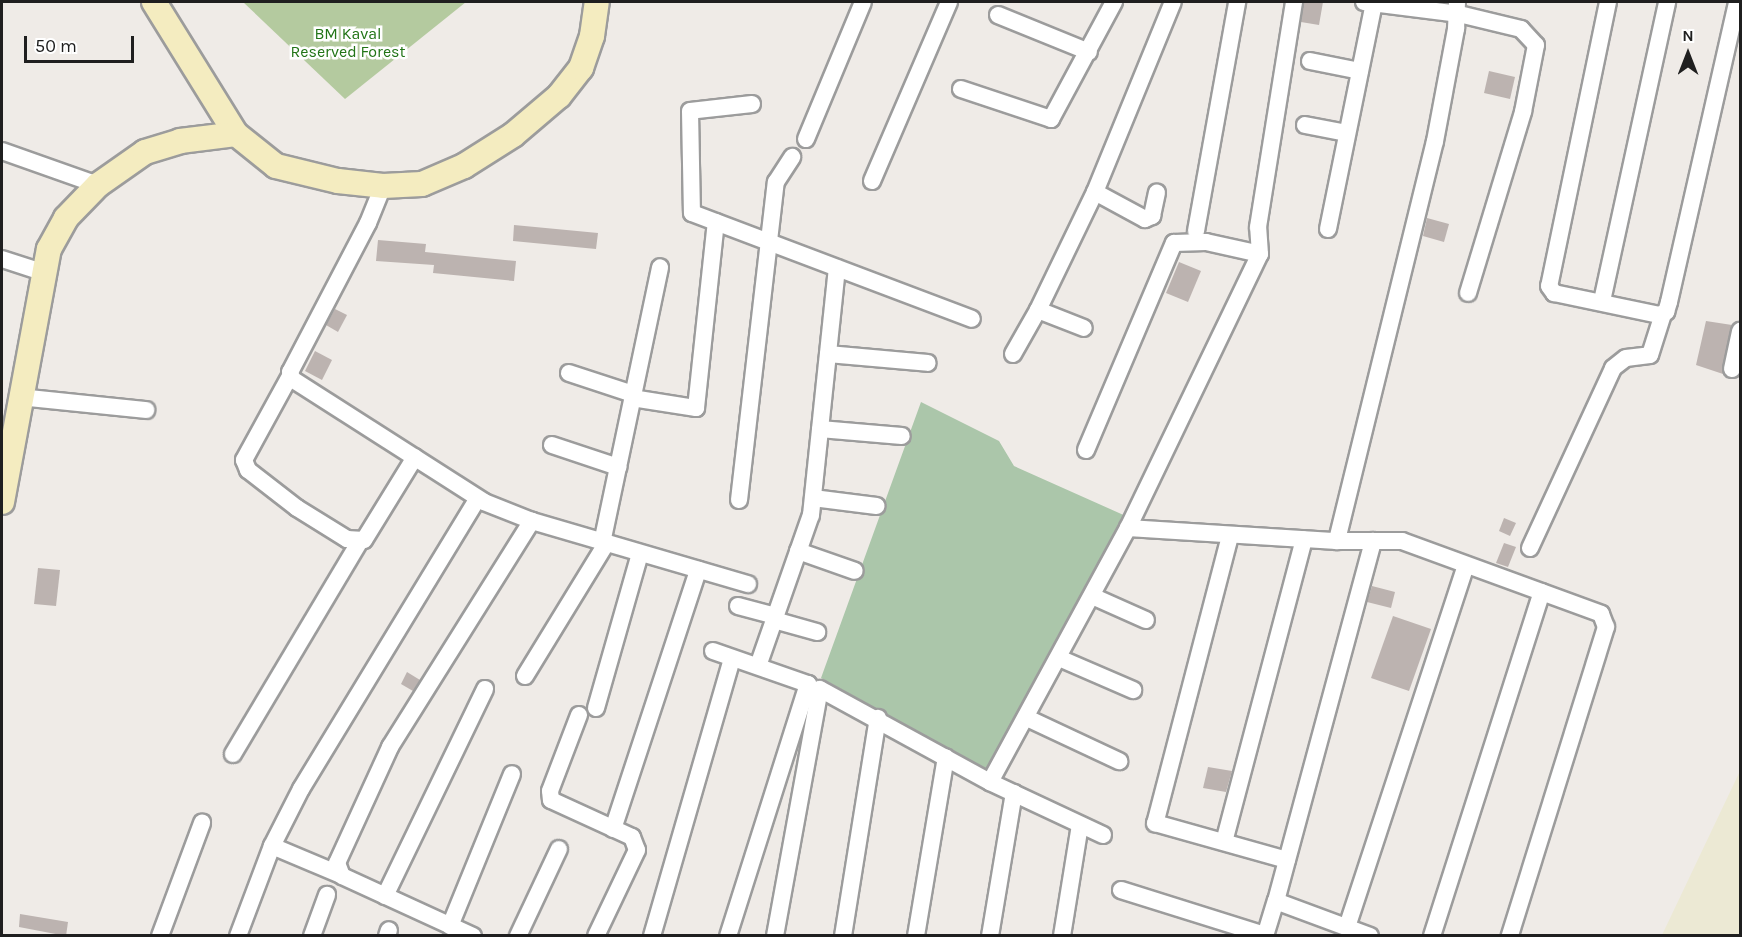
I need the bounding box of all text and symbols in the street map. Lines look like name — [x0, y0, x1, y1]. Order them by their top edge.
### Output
scale bar — [27, 24, 136, 62]
park label: BM Kaval Reserved Forest — [290, 24, 406, 62]
north arrow — [1658, 24, 1718, 84]
text: N — [1682, 26, 1694, 45]
text: 50 m — [35, 35, 77, 57]

